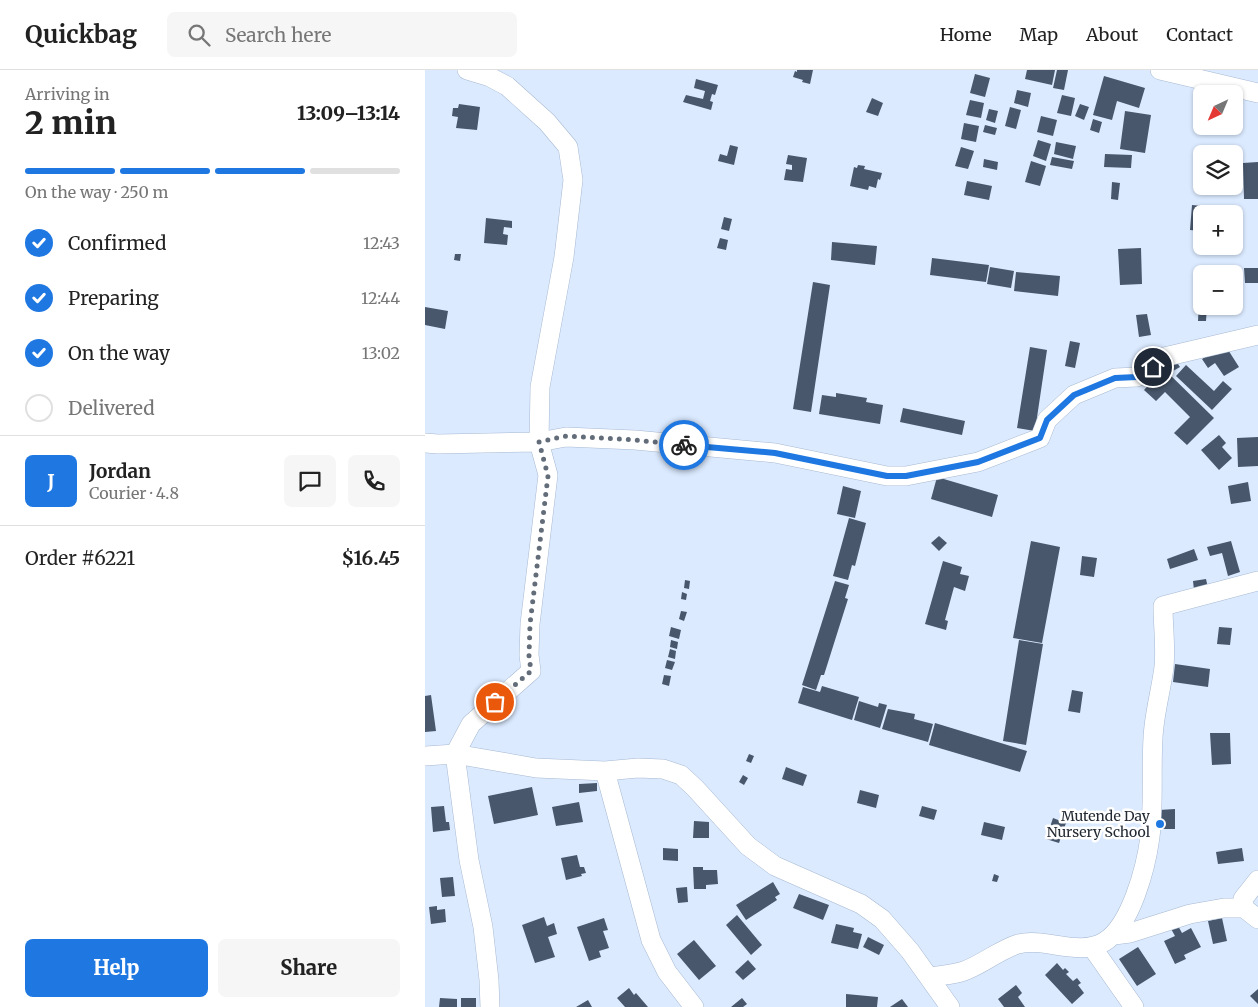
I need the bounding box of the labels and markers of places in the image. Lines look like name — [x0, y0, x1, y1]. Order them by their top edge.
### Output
pin — [1132, 346, 1174, 388]
pin — [474, 681, 516, 723]
place label: Mutende Day Nursery School — [1047, 807, 1151, 841]
marker: Mutende Day Nursery School — [1154, 818, 1166, 830]

